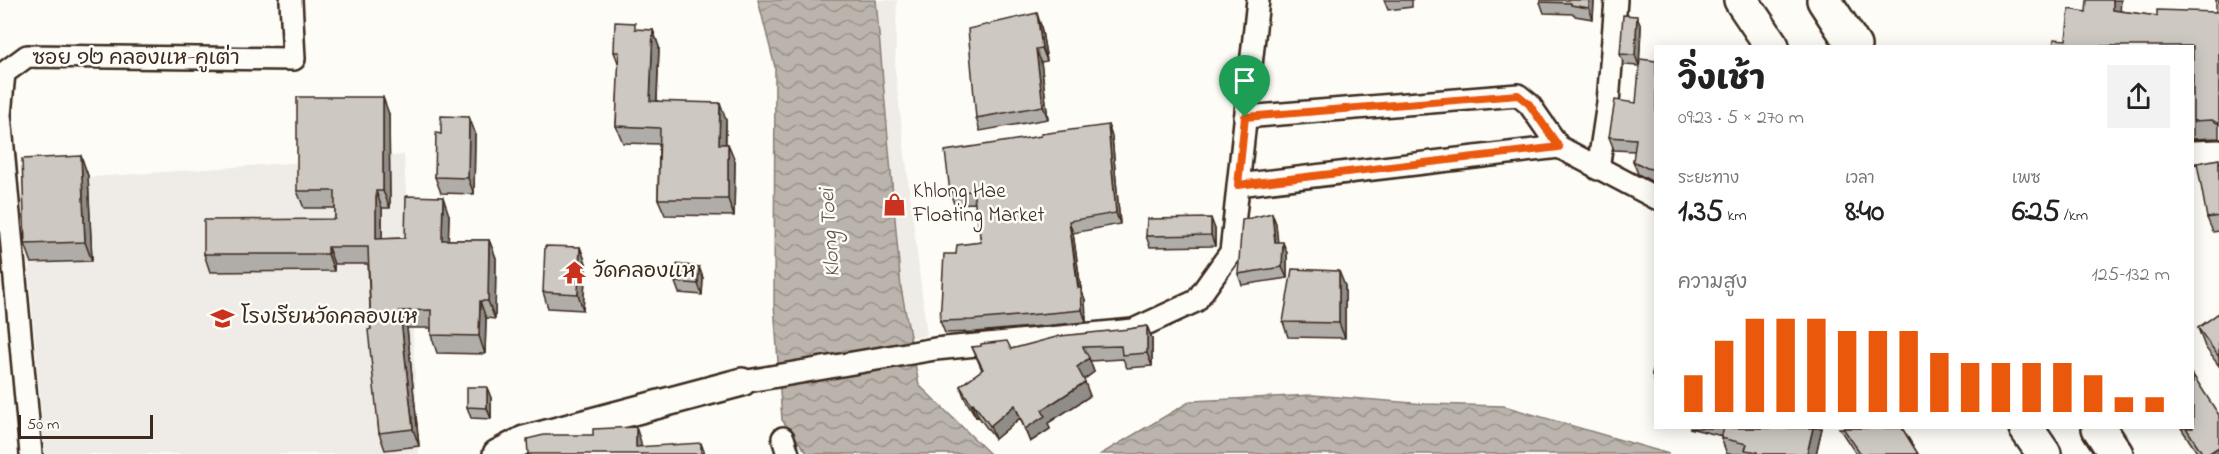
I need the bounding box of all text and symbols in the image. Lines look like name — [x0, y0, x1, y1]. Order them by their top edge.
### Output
street label: ซอย ๑๒ คลองแห-คูเต่า — [32, 44, 240, 74]
pin — [1219, 55, 1270, 117]
text: วิ่งเช้า — [1678, 57, 1765, 105]
icon: arrive — [1228, 64, 1261, 97]
button: share — [2107, 65, 2170, 128]
text: 09:23 · 5 × 270 m — [1678, 104, 1804, 133]
text: ระยะทาง — [1678, 167, 1739, 191]
text: เวลา — [1845, 167, 1875, 191]
text: เพซ — [2012, 167, 2041, 191]
place label: Khlong Hae Floating Market — [912, 177, 1045, 233]
water label: Klong Toei — [812, 185, 850, 279]
shop icon: Khlong Hae Floating Market — [882, 191, 908, 217]
text: 1.35 — [1678, 191, 1723, 235]
text: 8:40 — [1845, 191, 1884, 235]
text: 6:25 — [2012, 191, 2060, 235]
text: km — [1723, 204, 1747, 228]
text: /km — [2060, 204, 2088, 228]
place label: วัดคลองแห — [593, 257, 696, 287]
temple icon: วัดคลองแห — [562, 259, 588, 285]
text: 125–132 m — [2091, 261, 2170, 290]
text: ความสูง — [1678, 269, 1747, 298]
place label: โรงเรียนวัดคลองแห — [241, 303, 418, 333]
school or university icon: โรงเรียนวัดคลองแห — [210, 305, 236, 331]
scale bar — [18, 412, 153, 440]
text: 50 m — [27, 413, 59, 437]

